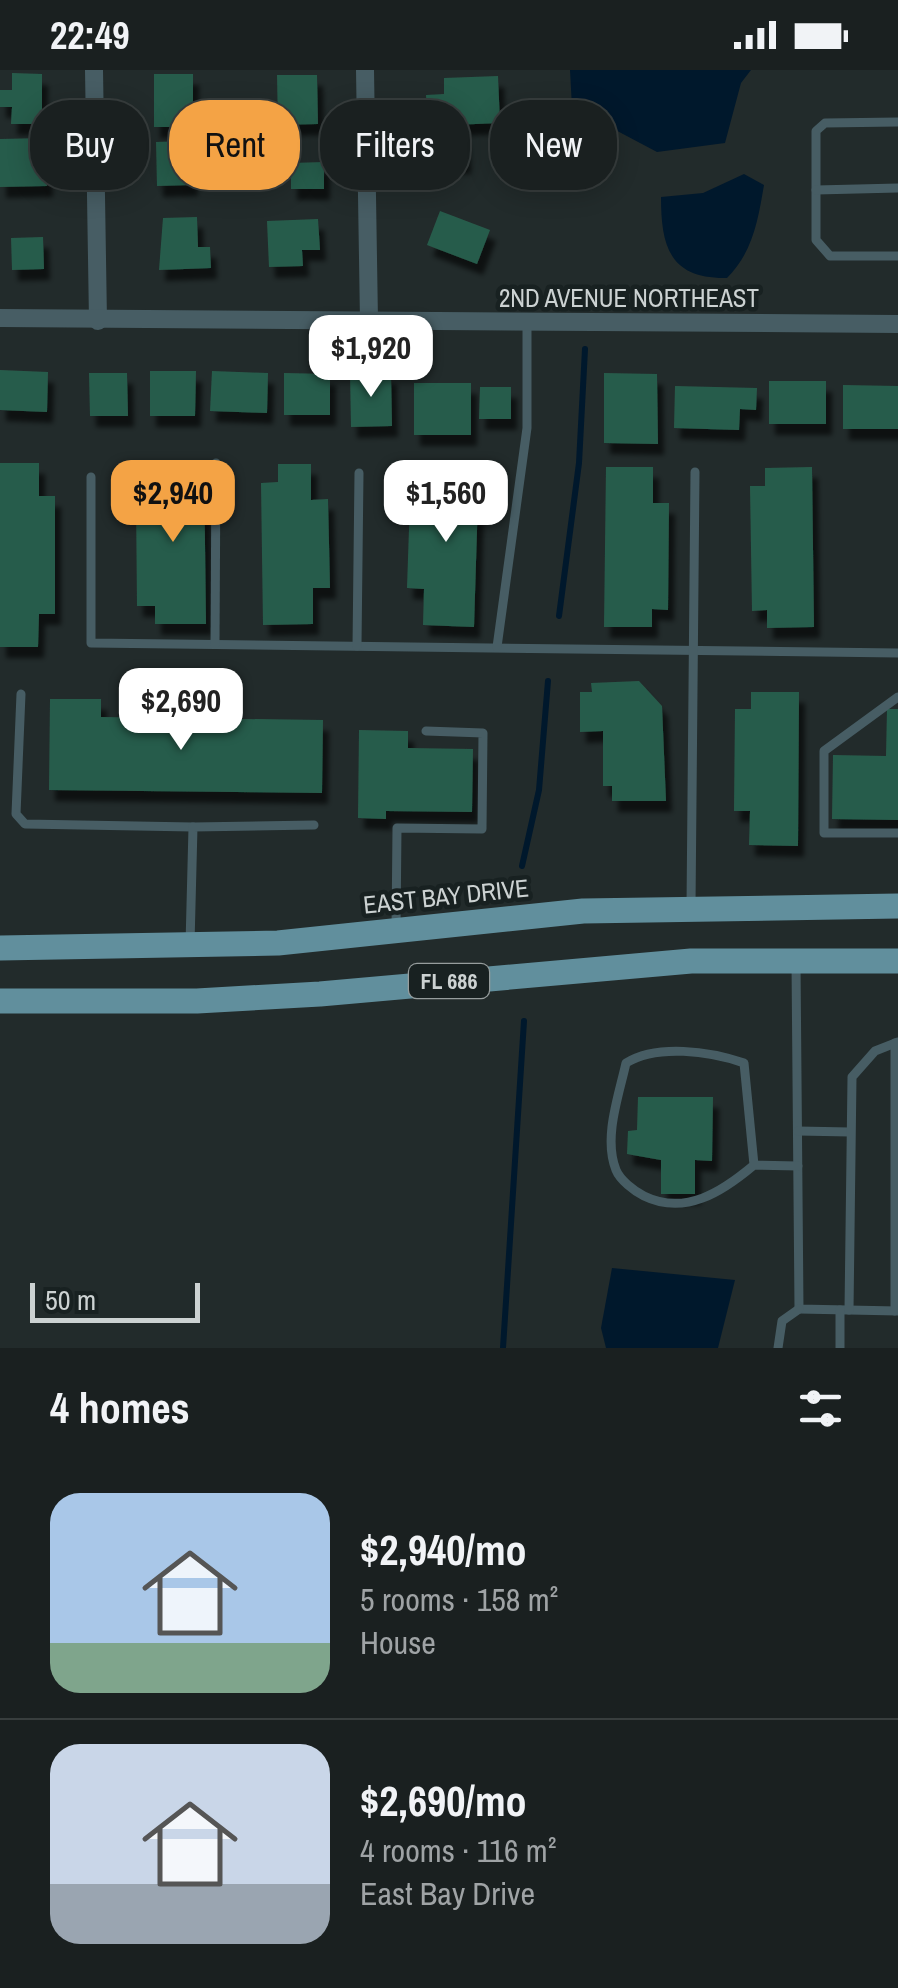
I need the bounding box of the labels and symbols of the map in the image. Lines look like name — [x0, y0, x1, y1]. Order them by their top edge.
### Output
street label: 2ND AVENUE NORTHEAST — [499, 281, 760, 315]
pin: $1,920 — [290, 315, 452, 400]
pin: $2,940 — [92, 460, 254, 545]
pin: $1,560 — [365, 460, 527, 545]
pin: $2,690 — [100, 668, 262, 753]
street label: EAST BAY DRIVE — [361, 870, 531, 922]
road number: FL 686 — [409, 964, 489, 998]
scale bar — [30, 1278, 200, 1322]

